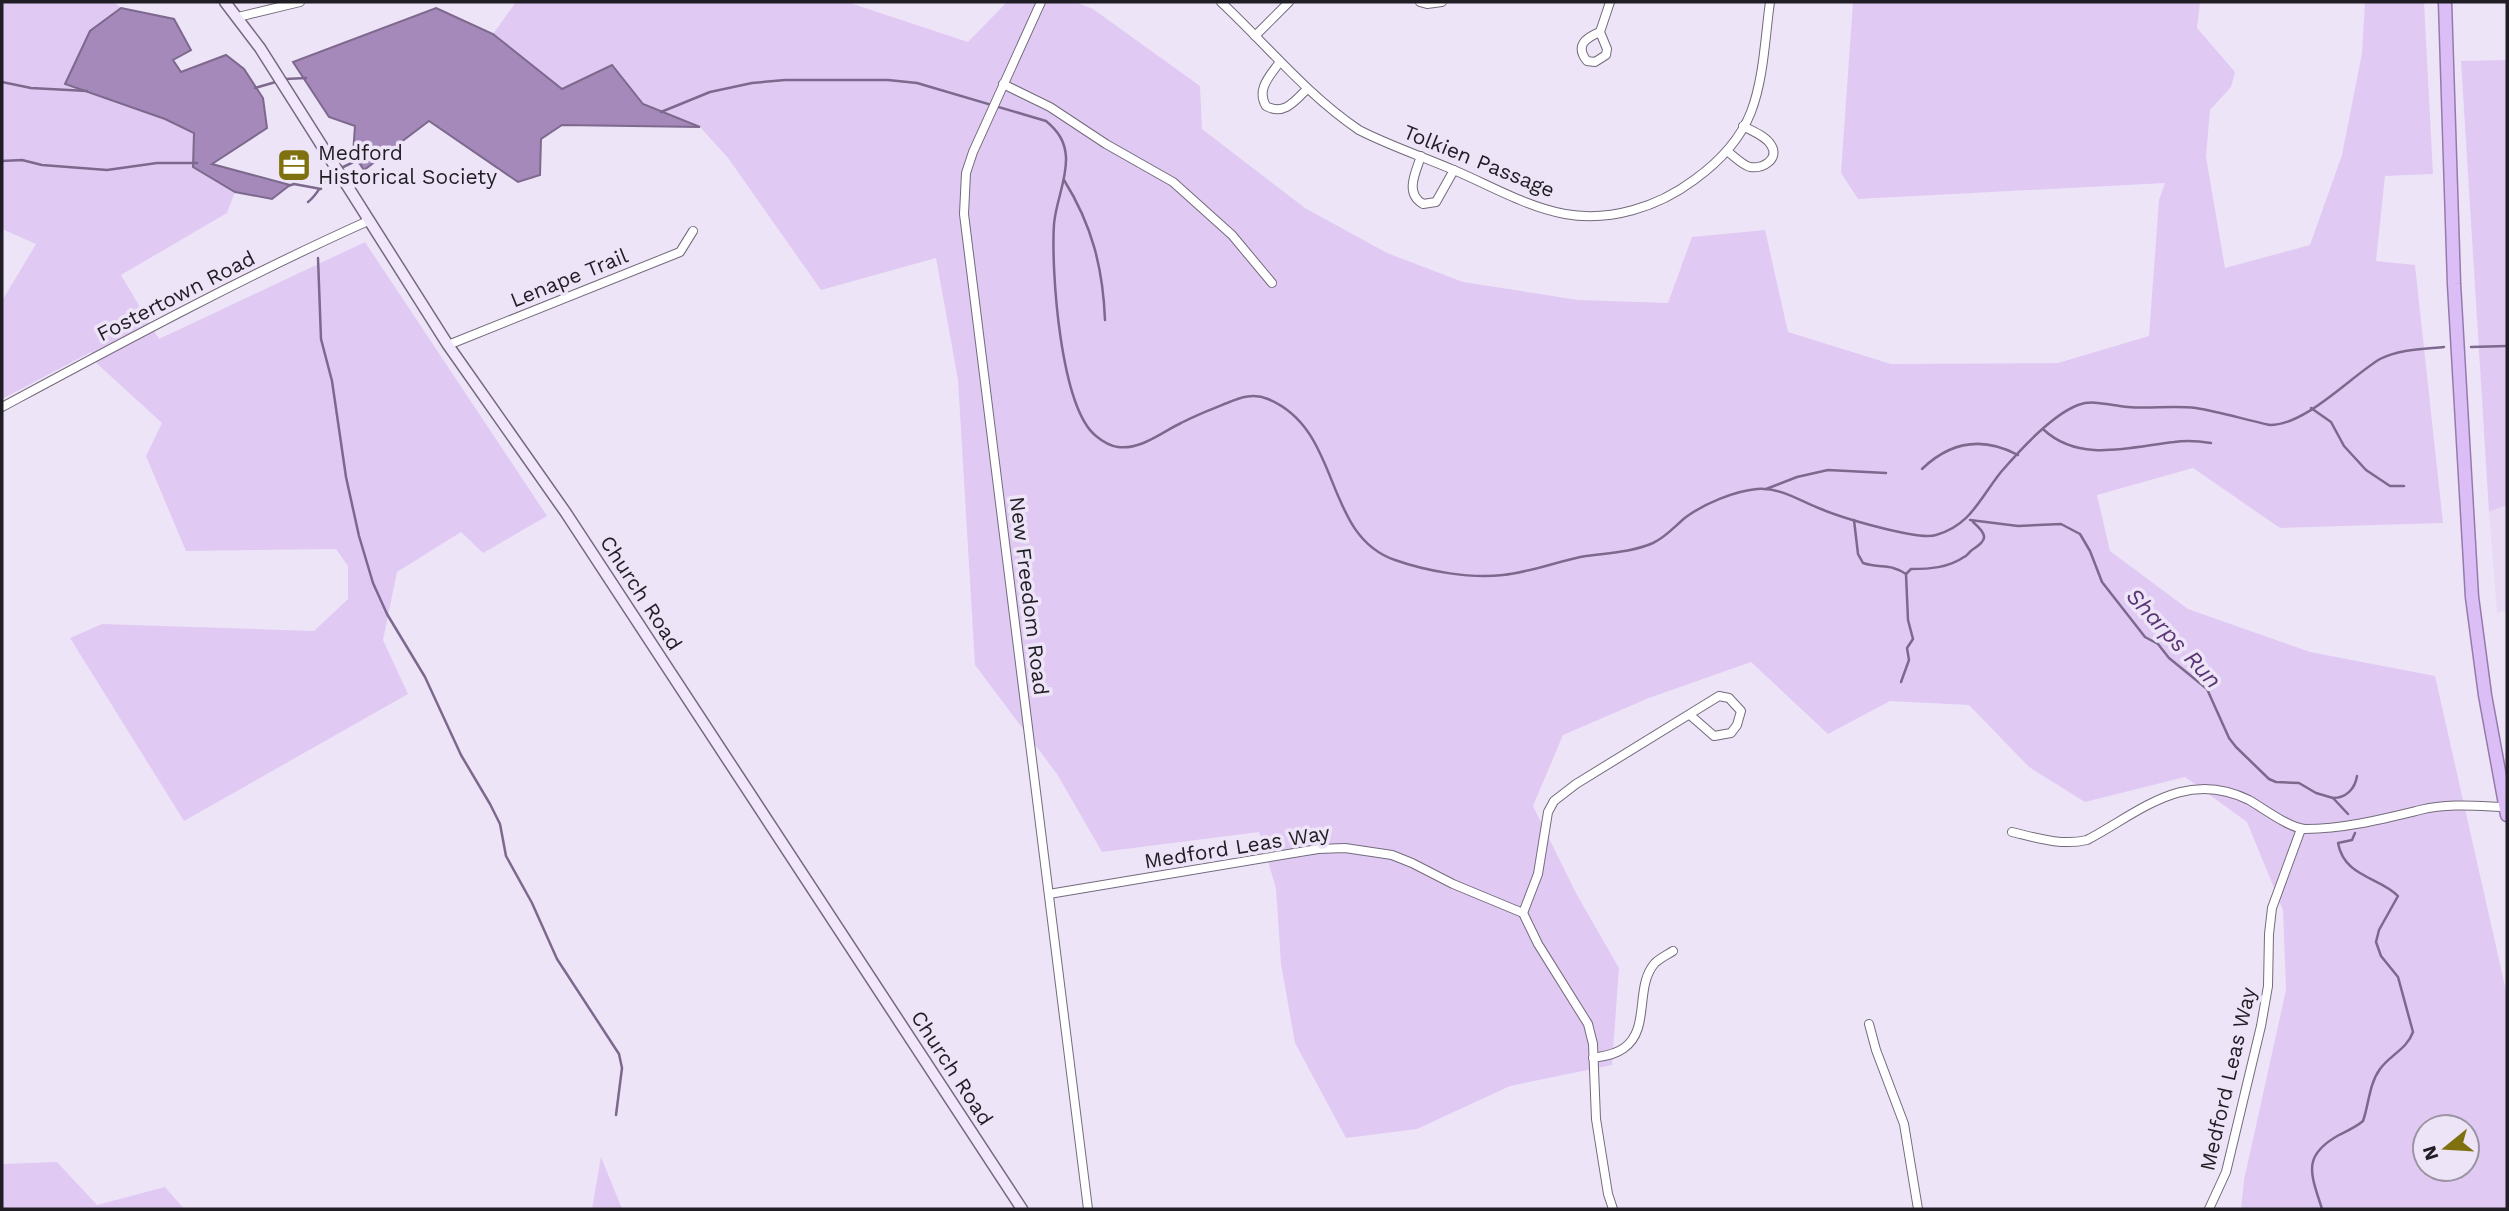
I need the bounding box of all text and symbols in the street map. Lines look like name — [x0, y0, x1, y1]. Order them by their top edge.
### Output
street label: Tolkien Passage — [1400, 119, 1559, 202]
place label: Medford Historical Society — [318, 140, 497, 189]
office icon: Medford Historical Society — [275, 146, 313, 184]
street label: Lenape Trail — [506, 242, 632, 312]
street label: Fostertown Road — [92, 245, 259, 346]
street label: New Freedom Road — [1005, 495, 1054, 697]
street label: Church Road — [595, 531, 688, 655]
water label: Sharps Run — [2120, 583, 2227, 694]
street label: Medford Leas Way — [1142, 819, 1332, 874]
street label: Medford Leas Way — [2194, 985, 2261, 1173]
street label: Church Road — [906, 1006, 999, 1130]
north arrow — [2411, 1113, 2481, 1183]
text: N — [2417, 1143, 2443, 1163]

